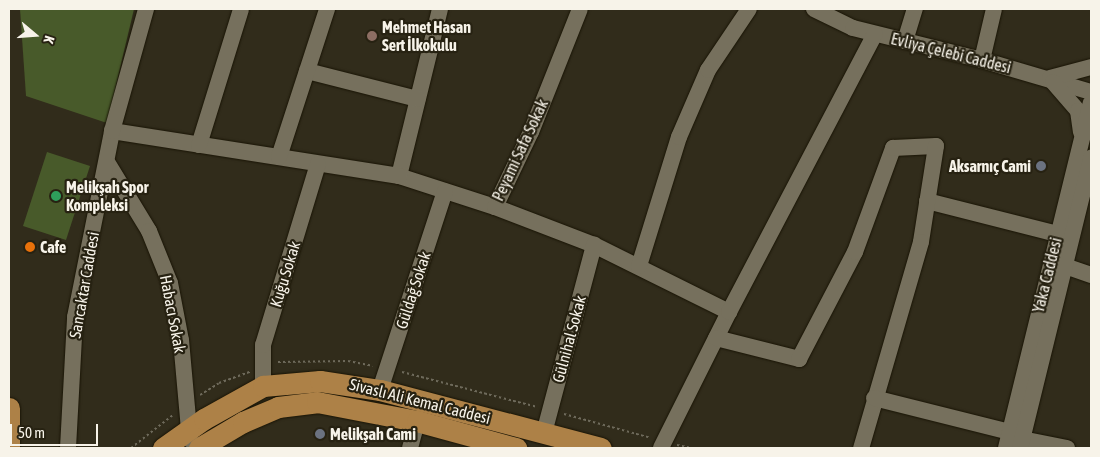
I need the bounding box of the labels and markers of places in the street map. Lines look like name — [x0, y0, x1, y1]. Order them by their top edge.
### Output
place label: Mehmet Hasan Sert İlkokulu — [382, 17, 471, 55]
marker: Mehmet Hasan Sert İlkokulu — [366, 30, 378, 42]
place label: Aksarnıç Cami — [949, 156, 1031, 176]
marker: Aksarnıç Cami — [1035, 160, 1047, 172]
place label: Melikşah Spor Kompleksi — [66, 177, 149, 215]
marker: Melikşah Spor Kompleksi — [50, 190, 62, 202]
place label: Cafe — [40, 237, 66, 257]
marker: Cafe — [24, 241, 36, 253]
place label: Melikşah Cami — [330, 424, 416, 444]
marker: Melikşah Cami — [314, 428, 326, 440]

